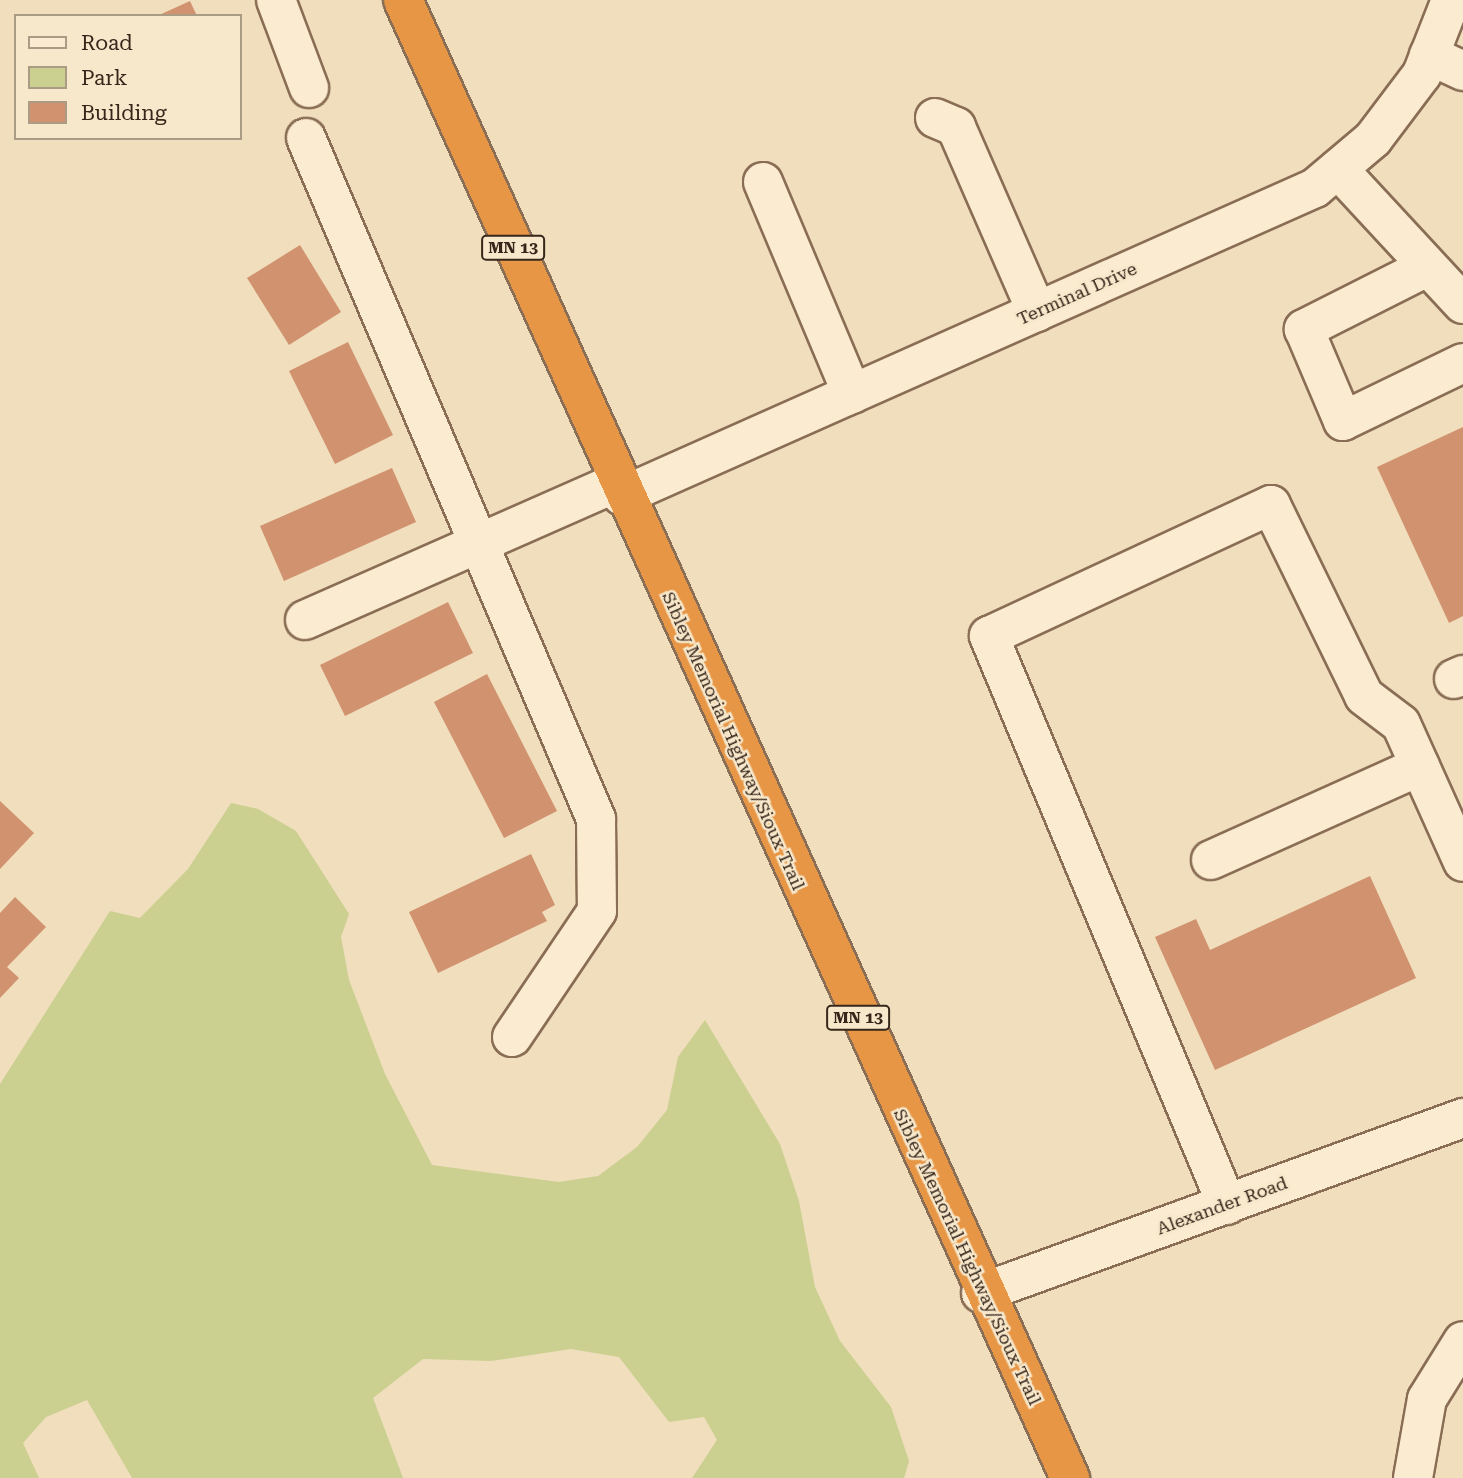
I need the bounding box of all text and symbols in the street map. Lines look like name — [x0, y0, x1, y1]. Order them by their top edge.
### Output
legend — [14, 14, 242, 140]
text: Road — [81, 31, 133, 55]
text: Park — [81, 66, 127, 90]
text: Building — [81, 101, 167, 125]
road number: MN 13 — [480, 236, 546, 260]
street label: Terminal Drive — [1014, 258, 1140, 330]
street label: Sibley Memorial Highway/Sioux Trail — [657, 588, 809, 894]
road number: MN 13 — [825, 1006, 891, 1030]
street label: Sibley Memorial Highway/Sioux Trail — [889, 1105, 1045, 1409]
street label: Alexander Road — [1154, 1172, 1290, 1240]

